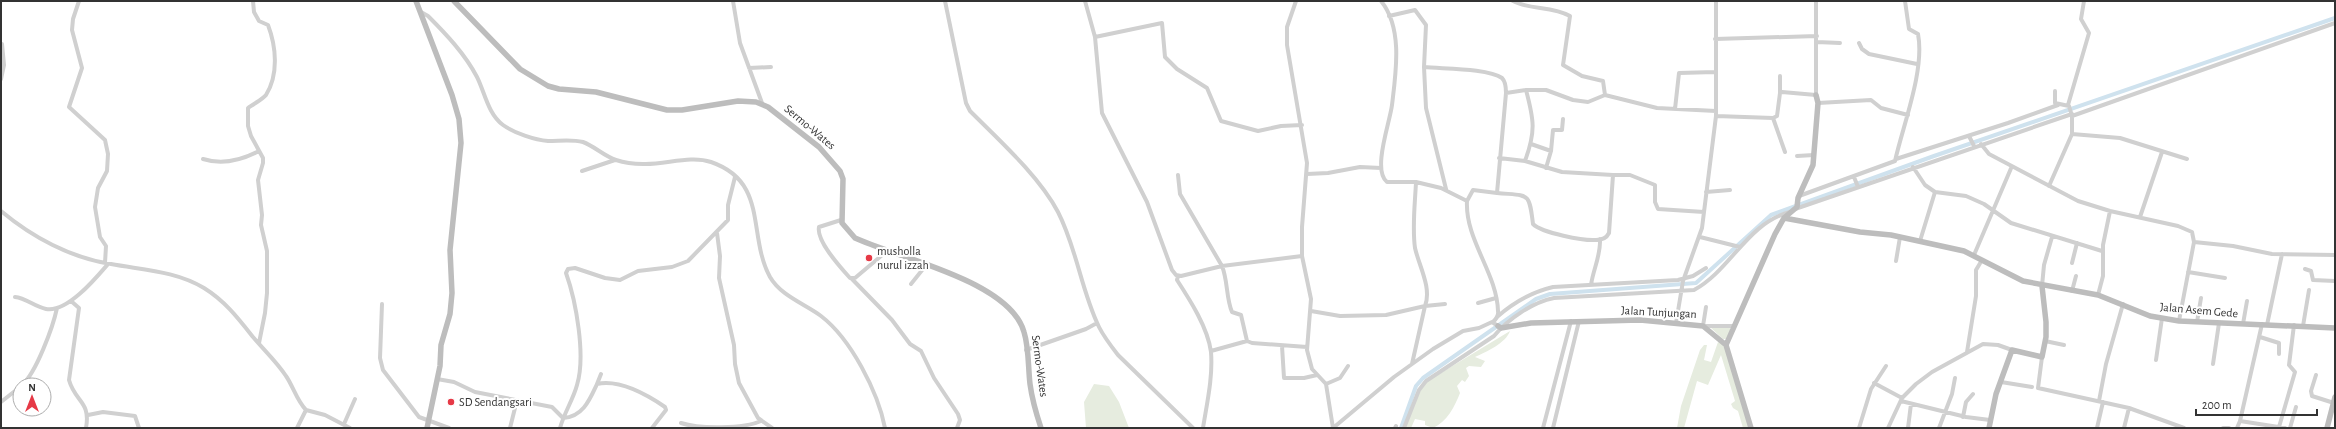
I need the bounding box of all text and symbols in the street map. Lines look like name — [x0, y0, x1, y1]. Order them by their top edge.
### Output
street label: Sermo-Wates — [782, 102, 838, 152]
place label: musholla nurul izzah — [877, 245, 929, 271]
marker: musholla nurul izzah — [864, 253, 874, 263]
street label: Jalan Asem Gede — [2159, 301, 2239, 319]
street label: Jalan Tunjungan — [1621, 304, 1697, 321]
street label: Sermo-Wates — [1030, 334, 1050, 398]
north arrow — [12, 377, 52, 417]
text: N — [28, 382, 36, 393]
scale bar — [2196, 391, 2317, 417]
place label: SD Sendangsari — [459, 396, 532, 408]
marker: SD Sendangsari — [446, 397, 456, 407]
text: 200 m — [2202, 399, 2232, 411]

